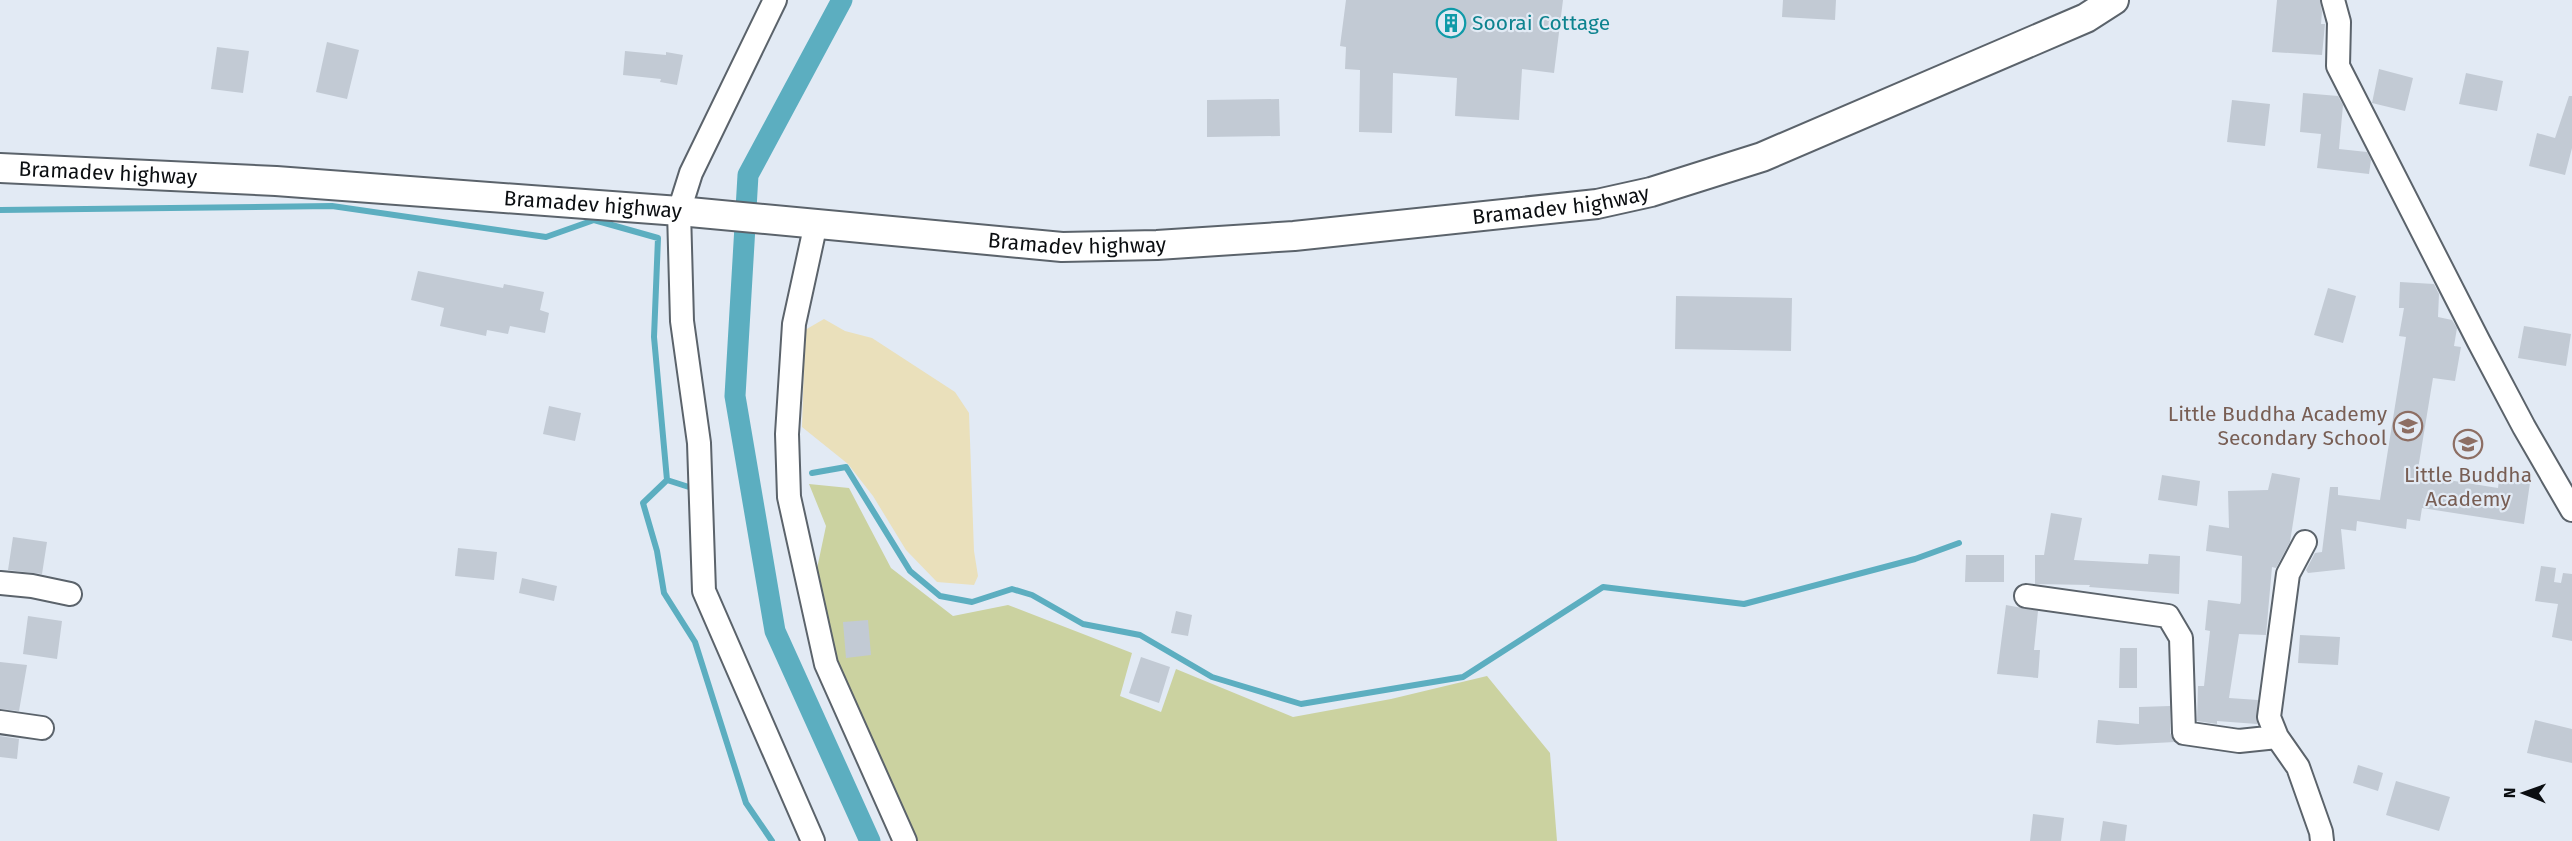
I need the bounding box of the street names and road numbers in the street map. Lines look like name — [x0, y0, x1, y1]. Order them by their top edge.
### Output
street label: Bramadev highway — [18, 156, 198, 190]
street label: Bramadev highway — [1471, 180, 1652, 230]
street label: Bramadev highway — [503, 185, 684, 224]
street label: Bramadev highway — [987, 227, 1168, 260]

